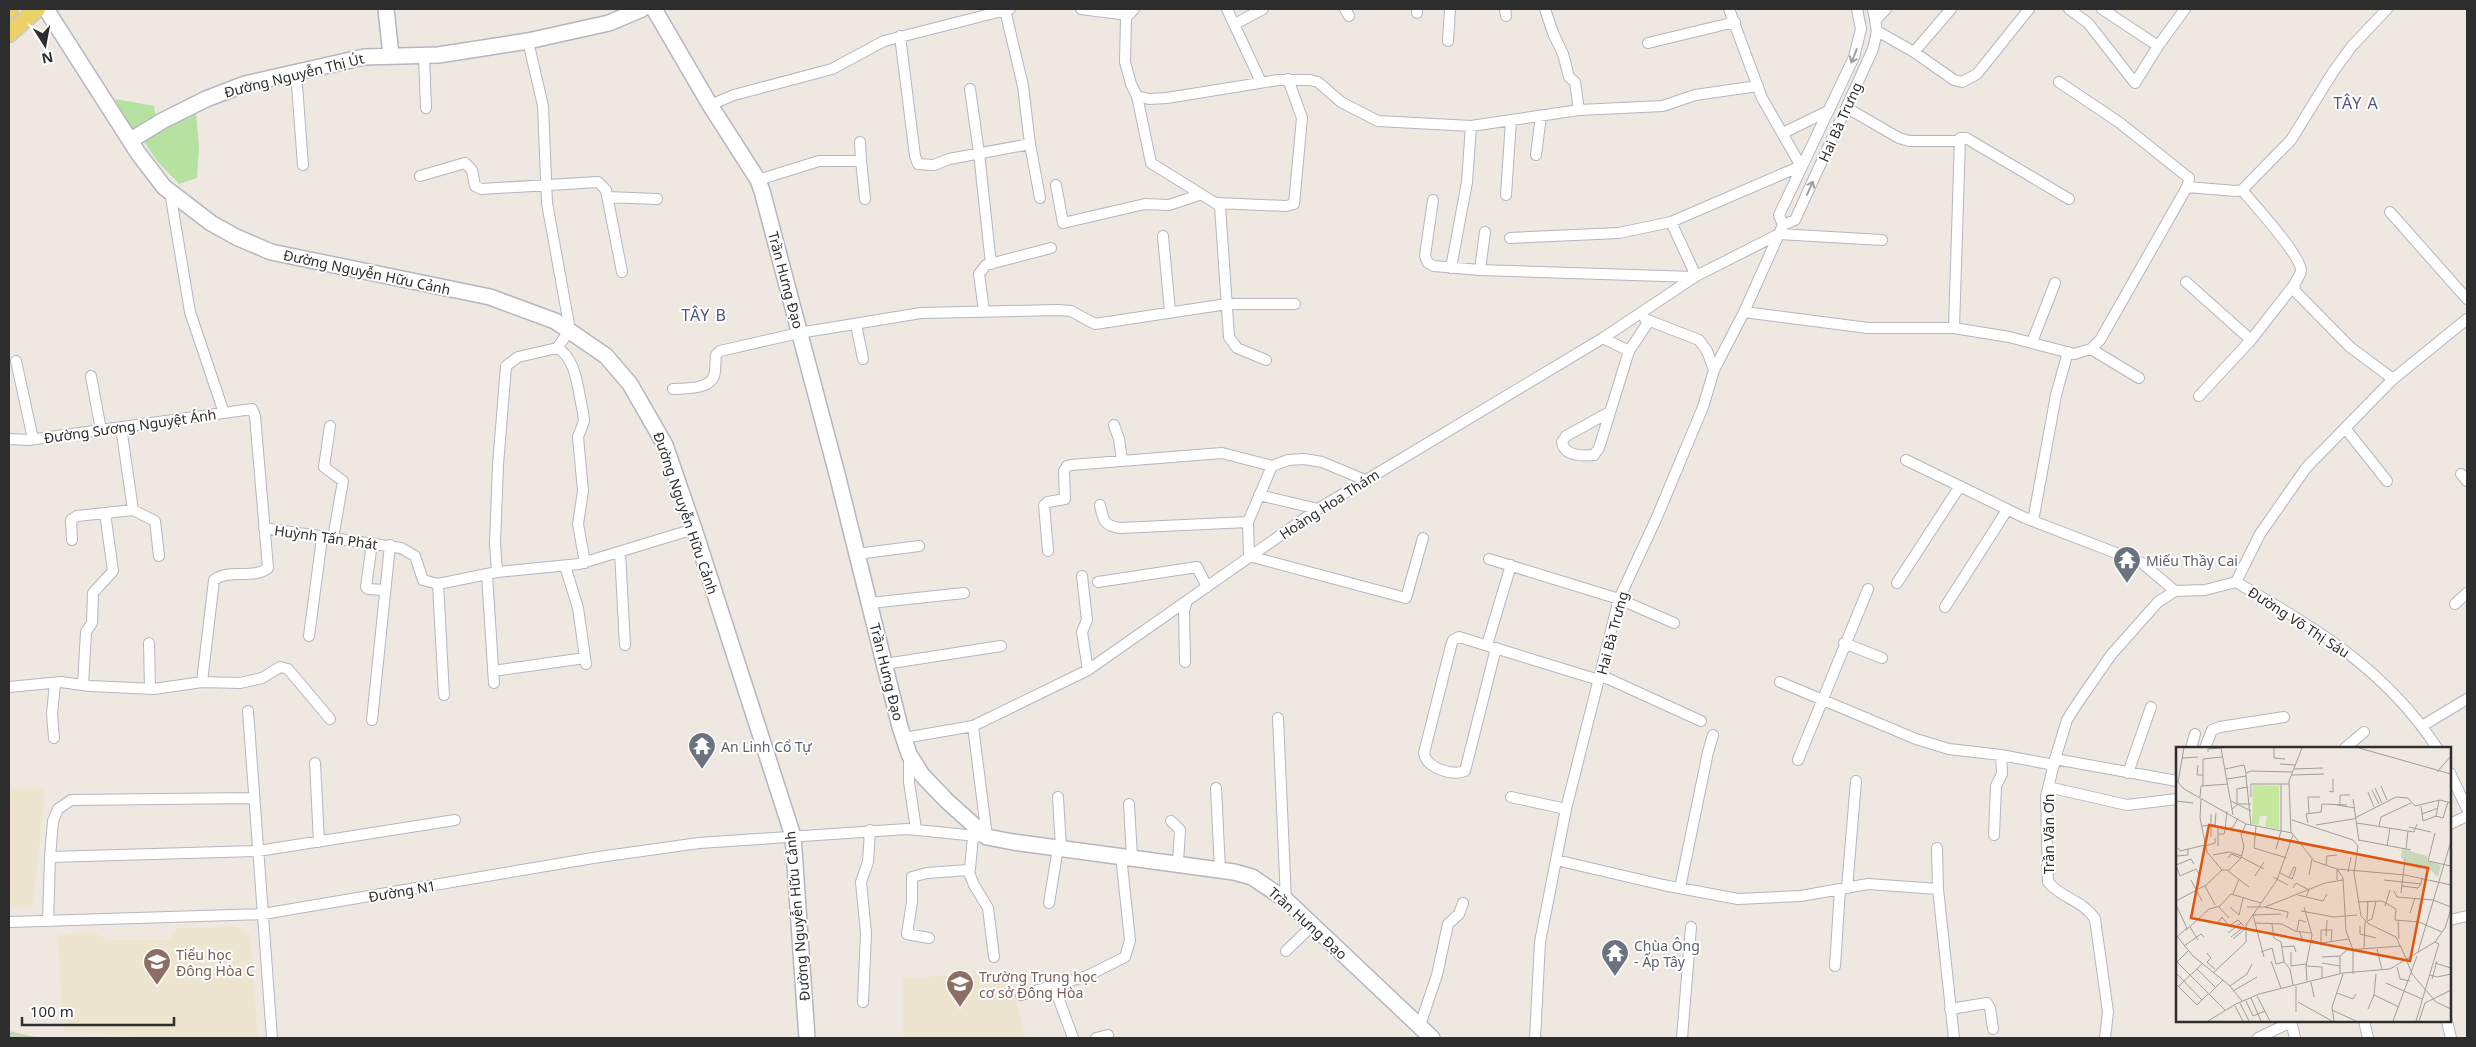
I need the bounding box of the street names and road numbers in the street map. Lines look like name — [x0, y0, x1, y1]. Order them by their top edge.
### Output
street label: Đường Nguyễn Thị Út — [222, 48, 366, 102]
street label: Hai Bà Trưng — [1814, 79, 1866, 165]
street label: Trần Hưng Đạo — [764, 229, 808, 331]
street label: Đường Nguyễn Hữu Cảnh — [282, 245, 452, 299]
street label: Đường Sương Nguyệt Ánh — [43, 405, 217, 447]
street label: Đường Nguyễn Hữu Cảnh — [649, 429, 723, 597]
street label: Hoàng Hoa Thám — [1275, 465, 1383, 543]
street label: Huỳnh Tấn Phát — [273, 520, 379, 554]
street label: Đường Võ Thị Sáu — [2245, 582, 2353, 662]
street label: Hai Bà Trưng — [1592, 589, 1632, 677]
street label: Trần Hưng Đạo — [866, 621, 908, 723]
street label: Trần Văn Ơn — [2039, 794, 2058, 874]
street label: Đường Nguyễn Hữu Cảnh — [780, 830, 814, 1002]
street label: Đường N1 — [367, 876, 437, 906]
street label: Trần Hưng Đạo — [1264, 882, 1352, 964]

